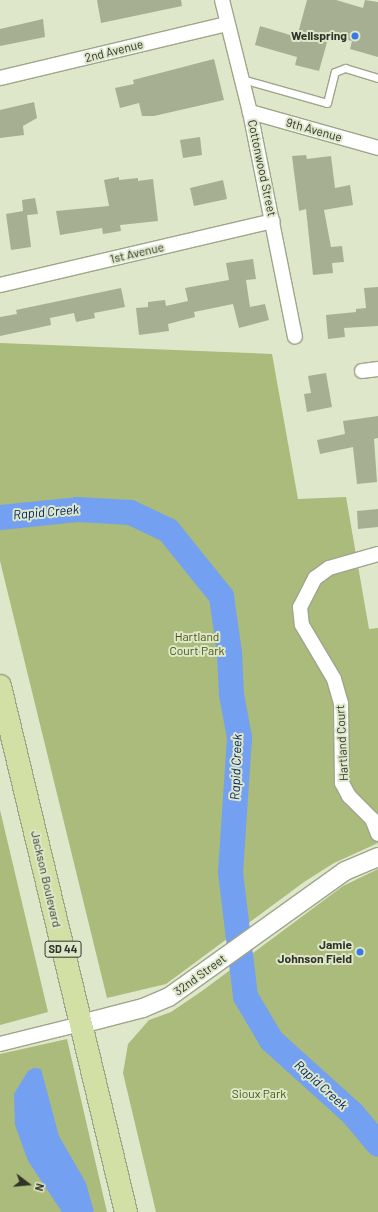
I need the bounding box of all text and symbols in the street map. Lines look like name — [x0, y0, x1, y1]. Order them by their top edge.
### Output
place label: Wellspring — [291, 29, 347, 43]
marker: Wellspring — [350, 31, 360, 41]
street label: 2nd Avenue — [83, 37, 145, 65]
street label: 9th Avenue — [284, 115, 344, 145]
street label: Cottonwood Street — [245, 118, 279, 218]
street label: 1st Avenue — [109, 240, 165, 266]
water label: Rapid Creek — [12, 501, 80, 523]
park label: Hartland Court Park — [169, 630, 225, 658]
street label: Hartland Court — [333, 705, 351, 781]
water label: Rapid Creek — [227, 734, 245, 800]
street label: Jackson Boulevard — [28, 829, 64, 929]
place label: Jamie Johnson Field — [277, 938, 352, 966]
road number: SD 44 — [44, 940, 82, 958]
marker: Jamie Johnson Field — [355, 947, 365, 957]
street label: 32nd Street — [171, 951, 229, 999]
water label: Rapid Creek — [291, 1057, 351, 1113]
park label: Sioux Park — [232, 1087, 286, 1101]
north arrow — [8, 1164, 48, 1204]
text: N — [33, 1182, 47, 1193]

